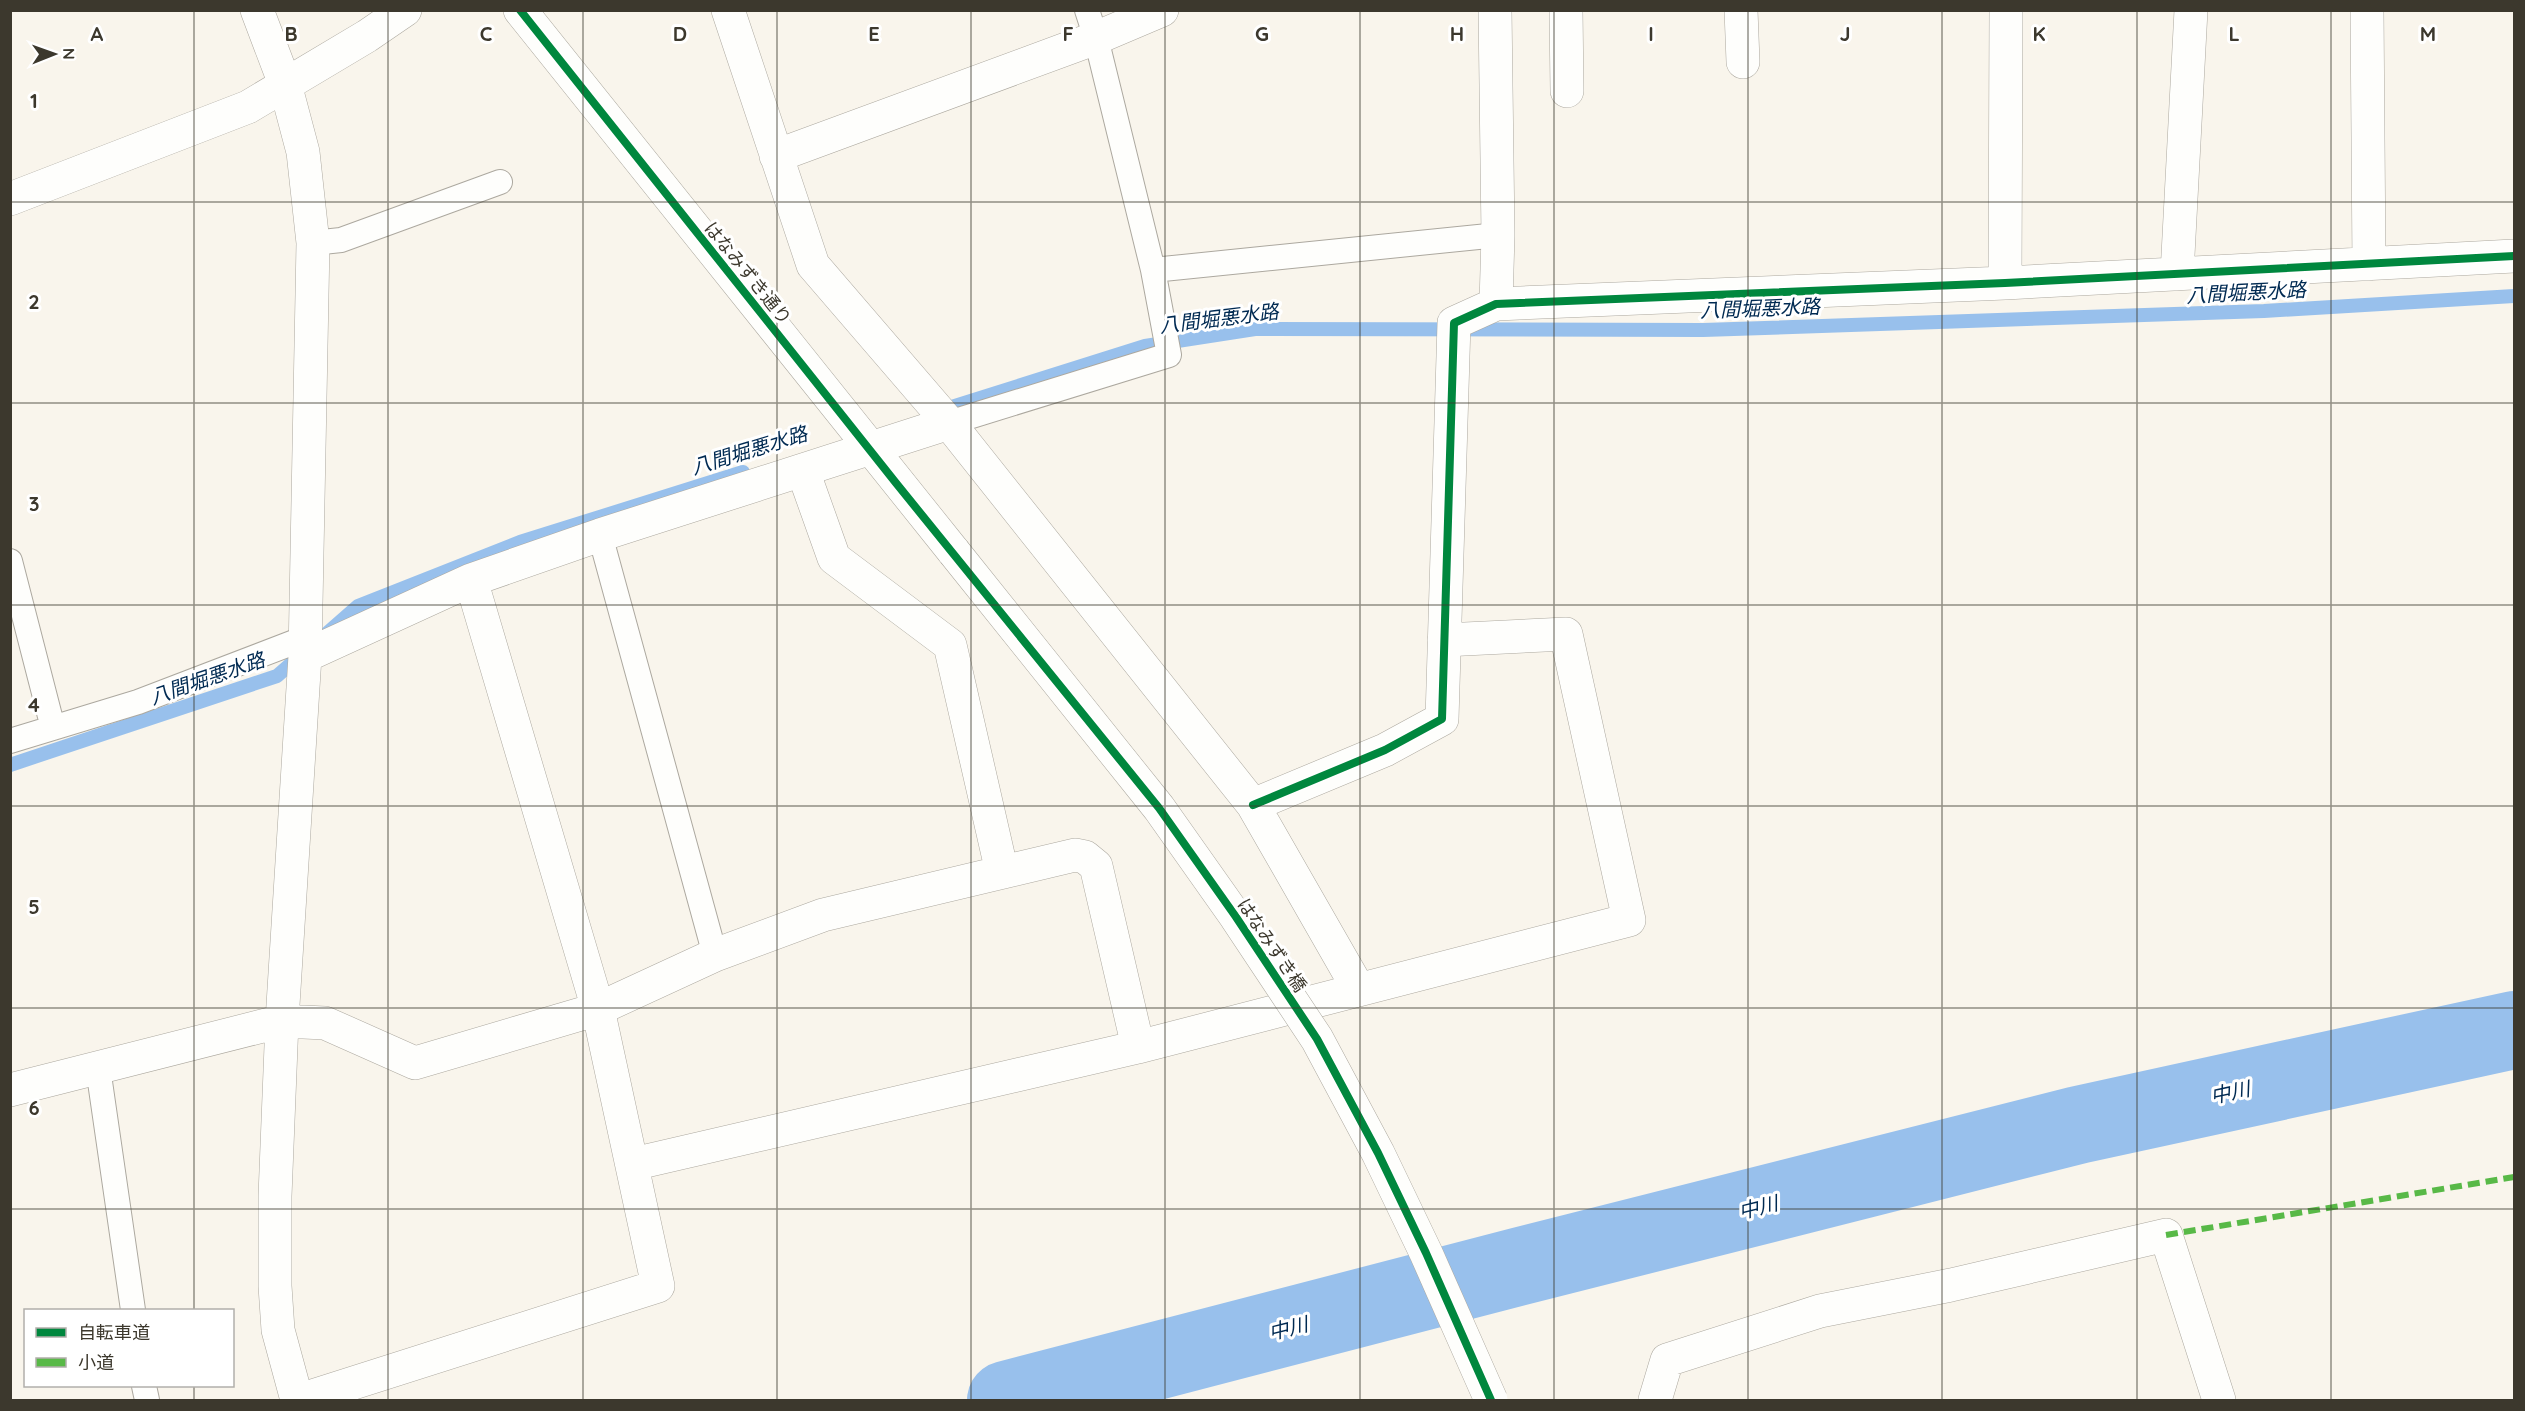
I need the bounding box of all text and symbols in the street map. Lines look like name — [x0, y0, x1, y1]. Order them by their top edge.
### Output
text: A — [91, 21, 104, 46]
text: B — [284, 21, 298, 46]
text: C — [480, 21, 493, 46]
text: D — [673, 21, 687, 46]
text: E — [868, 21, 880, 46]
text: F — [1062, 21, 1074, 46]
text: G — [1255, 21, 1269, 46]
text: H — [1450, 21, 1464, 46]
text: I — [1648, 21, 1654, 46]
text: J — [1839, 21, 1851, 46]
text: K — [2032, 21, 2046, 46]
text: L — [2228, 21, 2240, 46]
text: M — [2420, 21, 2436, 46]
north arrow — [24, 24, 84, 84]
text: N — [59, 48, 79, 60]
text: 1 — [30, 88, 38, 113]
street label: はなみずき通り — [699, 217, 797, 329]
water label: 八間堀悪水路 — [2185, 276, 2309, 308]
text: 2 — [28, 289, 40, 314]
water label: 八間堀悪水路 — [1700, 293, 1822, 323]
water label: 八間堀悪水路 — [1158, 298, 1282, 338]
water label: 八間堀悪水路 — [688, 420, 812, 479]
text: 3 — [29, 491, 39, 516]
water label: 八間堀悪水路 — [146, 646, 270, 709]
text: 4 — [28, 692, 40, 717]
text: 5 — [28, 894, 40, 919]
street label: はなみずき橋 — [1232, 894, 1312, 996]
water label: 中川 — [2208, 1075, 2254, 1108]
text: 6 — [28, 1095, 40, 1120]
water label: 中川 — [1736, 1190, 1782, 1224]
legend — [24, 1309, 234, 1387]
water label: 中川 — [1266, 1311, 1312, 1345]
text: 自転車道 — [78, 1321, 150, 1344]
text: 小道 — [78, 1351, 114, 1374]

